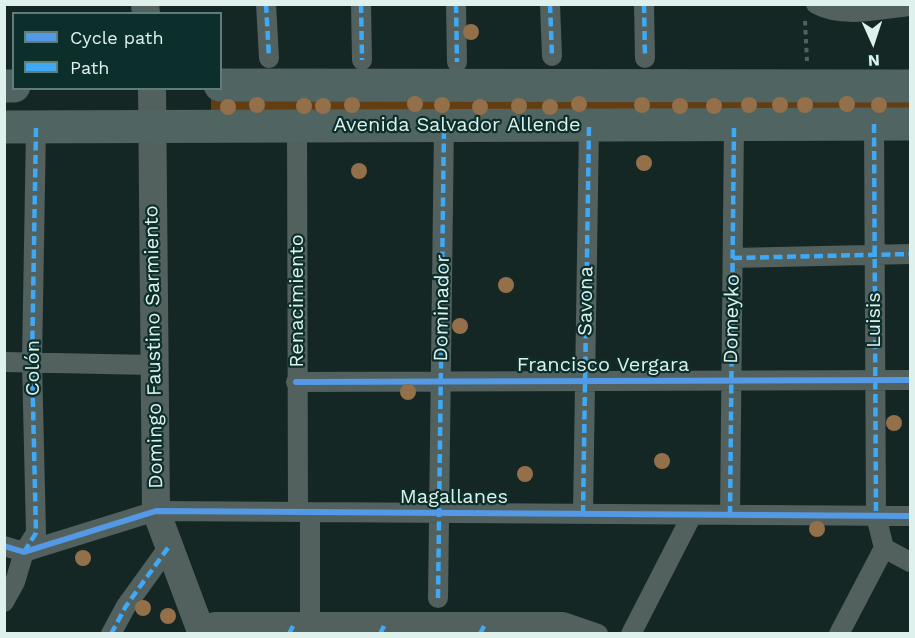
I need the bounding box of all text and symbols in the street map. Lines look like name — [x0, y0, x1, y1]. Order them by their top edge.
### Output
legend — [12, 12, 222, 90]
north arrow — [843, 12, 903, 72]
text: Cycle path — [70, 27, 164, 48]
text: N — [868, 51, 880, 70]
text: Path — [70, 57, 110, 78]
street label: Avenida Salvador Allende — [334, 113, 580, 137]
street label: Domingo Faustino Sarmiento — [140, 205, 168, 489]
street label: Renacimiento — [285, 234, 309, 368]
street label: Dominador — [429, 254, 455, 362]
street label: Savona — [573, 266, 599, 336]
street label: Domeyko — [719, 274, 745, 364]
street label: Luisis — [862, 292, 886, 348]
street label: Colón — [21, 340, 45, 396]
street label: Francisco Vergara — [517, 353, 689, 377]
street label: Magallanes — [400, 485, 508, 509]

